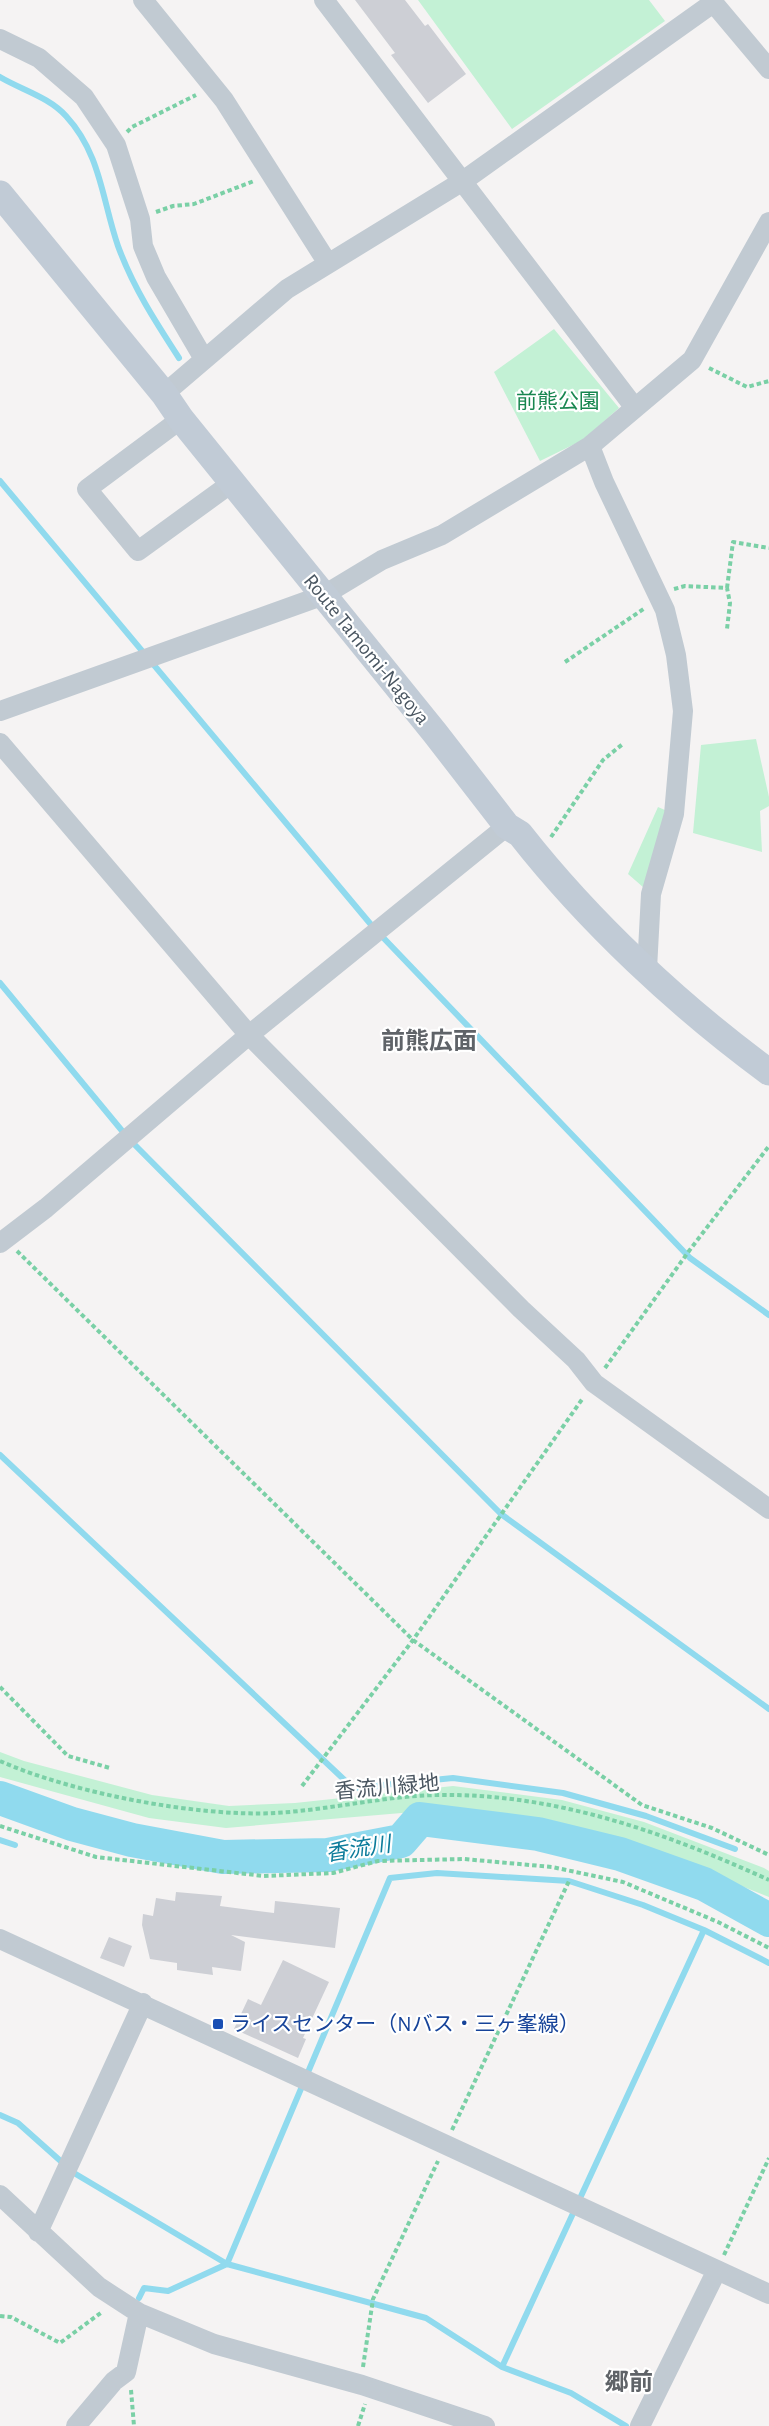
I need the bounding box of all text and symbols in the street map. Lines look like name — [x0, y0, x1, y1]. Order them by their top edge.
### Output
park label: 前熊公園 — [516, 390, 600, 412]
street label: Route Tamomi-Nagoya — [300, 570, 434, 729]
district label: 前熊広面 — [381, 1028, 477, 1054]
street label: 香流川緑地 — [334, 1771, 440, 1803]
water label: 香流川 — [324, 1832, 394, 1865]
place label: ライスセンター（Nバス・三ヶ峯線） — [230, 2013, 580, 2035]
marker: ライスセンター（Nバス・三ヶ峯線） — [211, 2017, 225, 2031]
district label: 郷前 — [605, 2369, 653, 2395]

